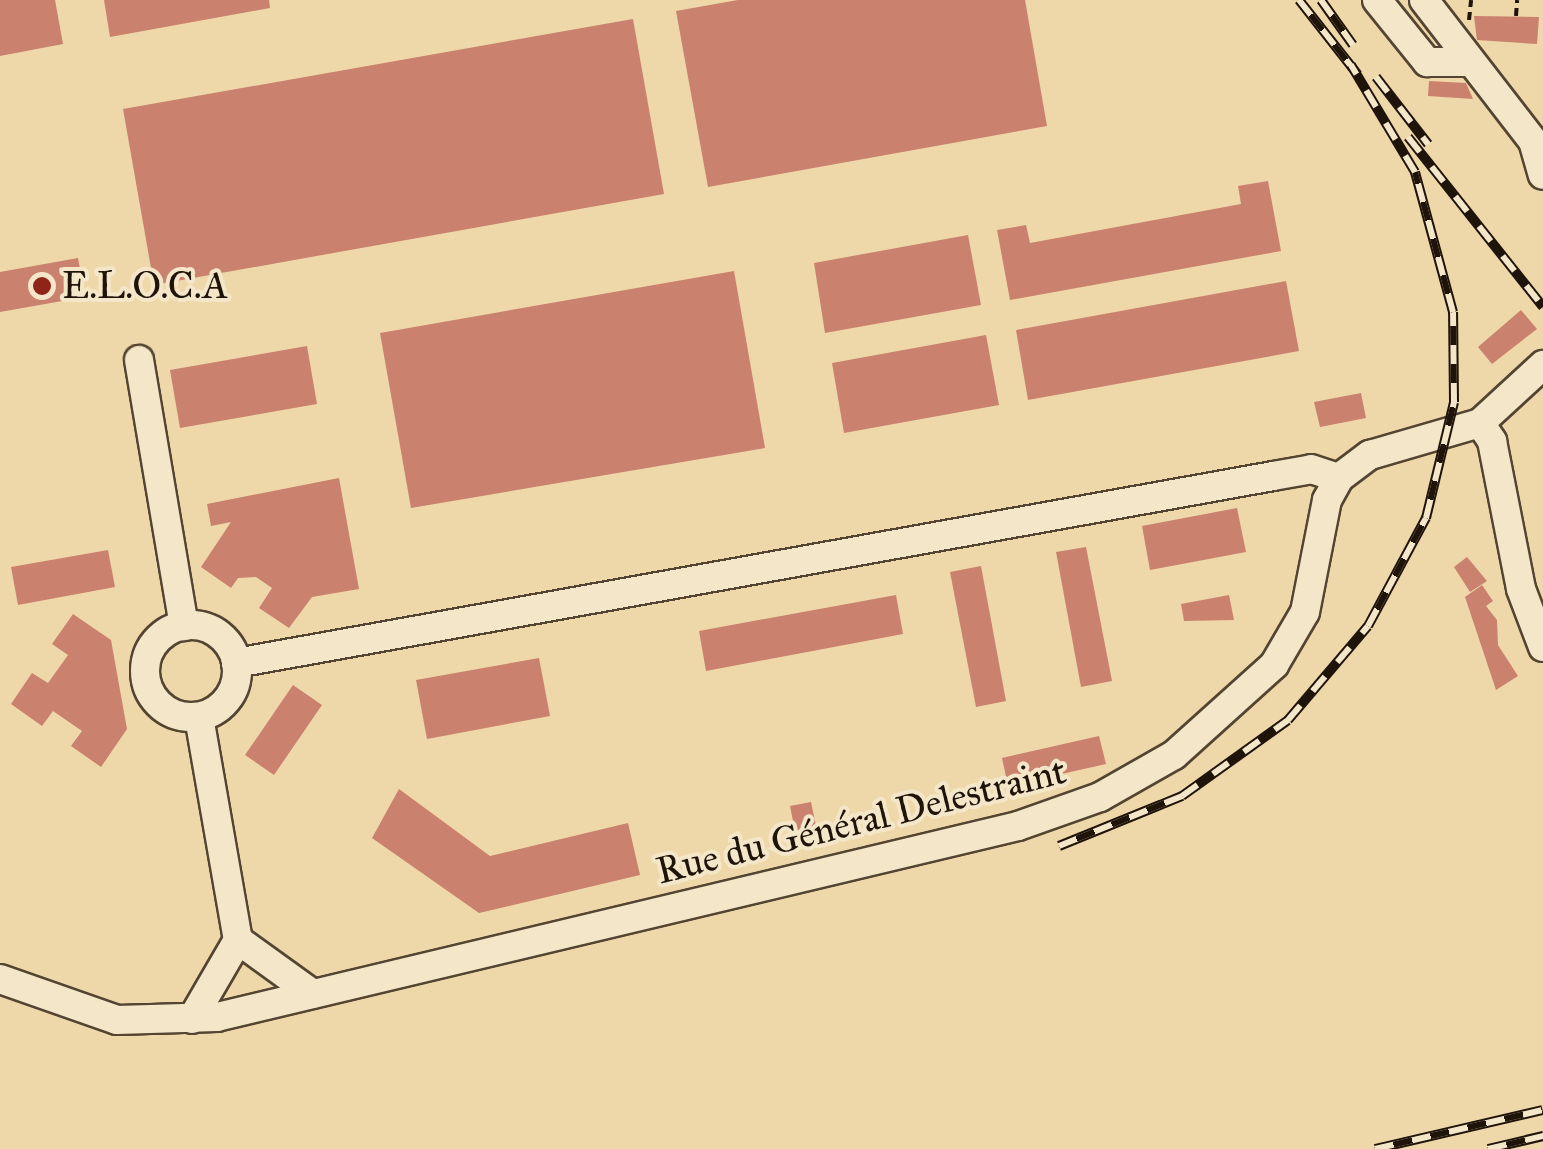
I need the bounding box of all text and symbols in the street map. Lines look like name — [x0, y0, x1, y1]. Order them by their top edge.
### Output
place label: E.L.O.C.A — [62, 263, 228, 309]
marker: E.L.O.C.A — [31, 275, 53, 297]
street label: Rue du Général Delestraint — [651, 748, 1071, 894]

